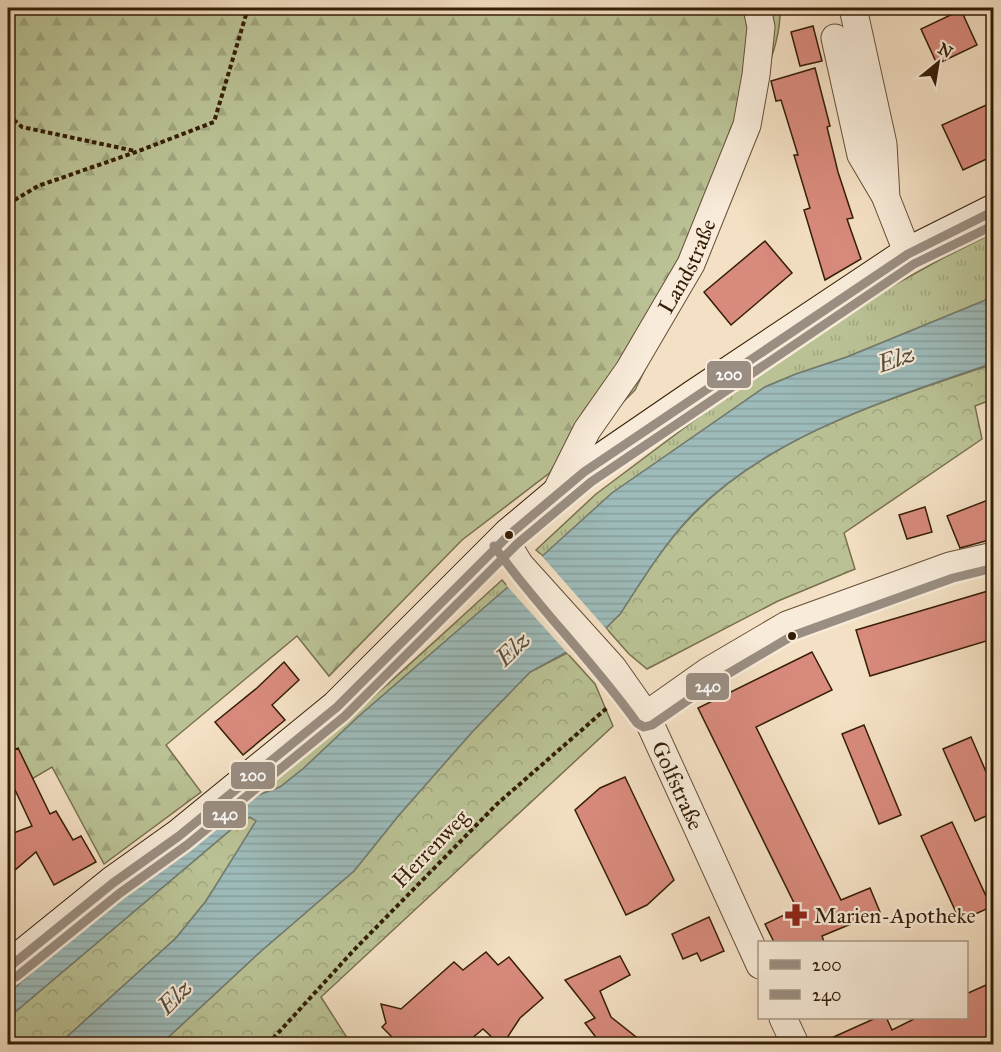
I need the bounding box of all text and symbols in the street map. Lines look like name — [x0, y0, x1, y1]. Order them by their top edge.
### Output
north arrow — [908, 33, 968, 93]
text: N — [935, 39, 956, 62]
street label: Landstraße — [652, 215, 722, 318]
water label: Elz — [872, 339, 919, 380]
line badge: 200 — [706, 360, 752, 389]
text: 200 — [716, 365, 742, 384]
unlabelled marker — [503, 529, 515, 541]
water label: Elz — [488, 625, 537, 674]
unlabelled marker — [786, 630, 798, 642]
line badge: 240 — [685, 672, 730, 701]
text: 240 — [695, 677, 721, 697]
street label: Golfstraße — [646, 737, 710, 834]
line badge: 200 — [230, 761, 276, 790]
text: 200 — [240, 766, 266, 785]
line badge: 240 — [202, 800, 247, 829]
street label: Herrenweg — [386, 803, 475, 893]
text: 240 — [212, 805, 238, 825]
pharmacy icon: Marien-Apotheke — [783, 902, 809, 928]
place label: Marien-Apotheke — [814, 902, 976, 929]
legend — [758, 941, 968, 1019]
text: 200 — [812, 954, 842, 976]
water label: Elz — [150, 973, 199, 1022]
text: 240 — [812, 984, 841, 1006]

